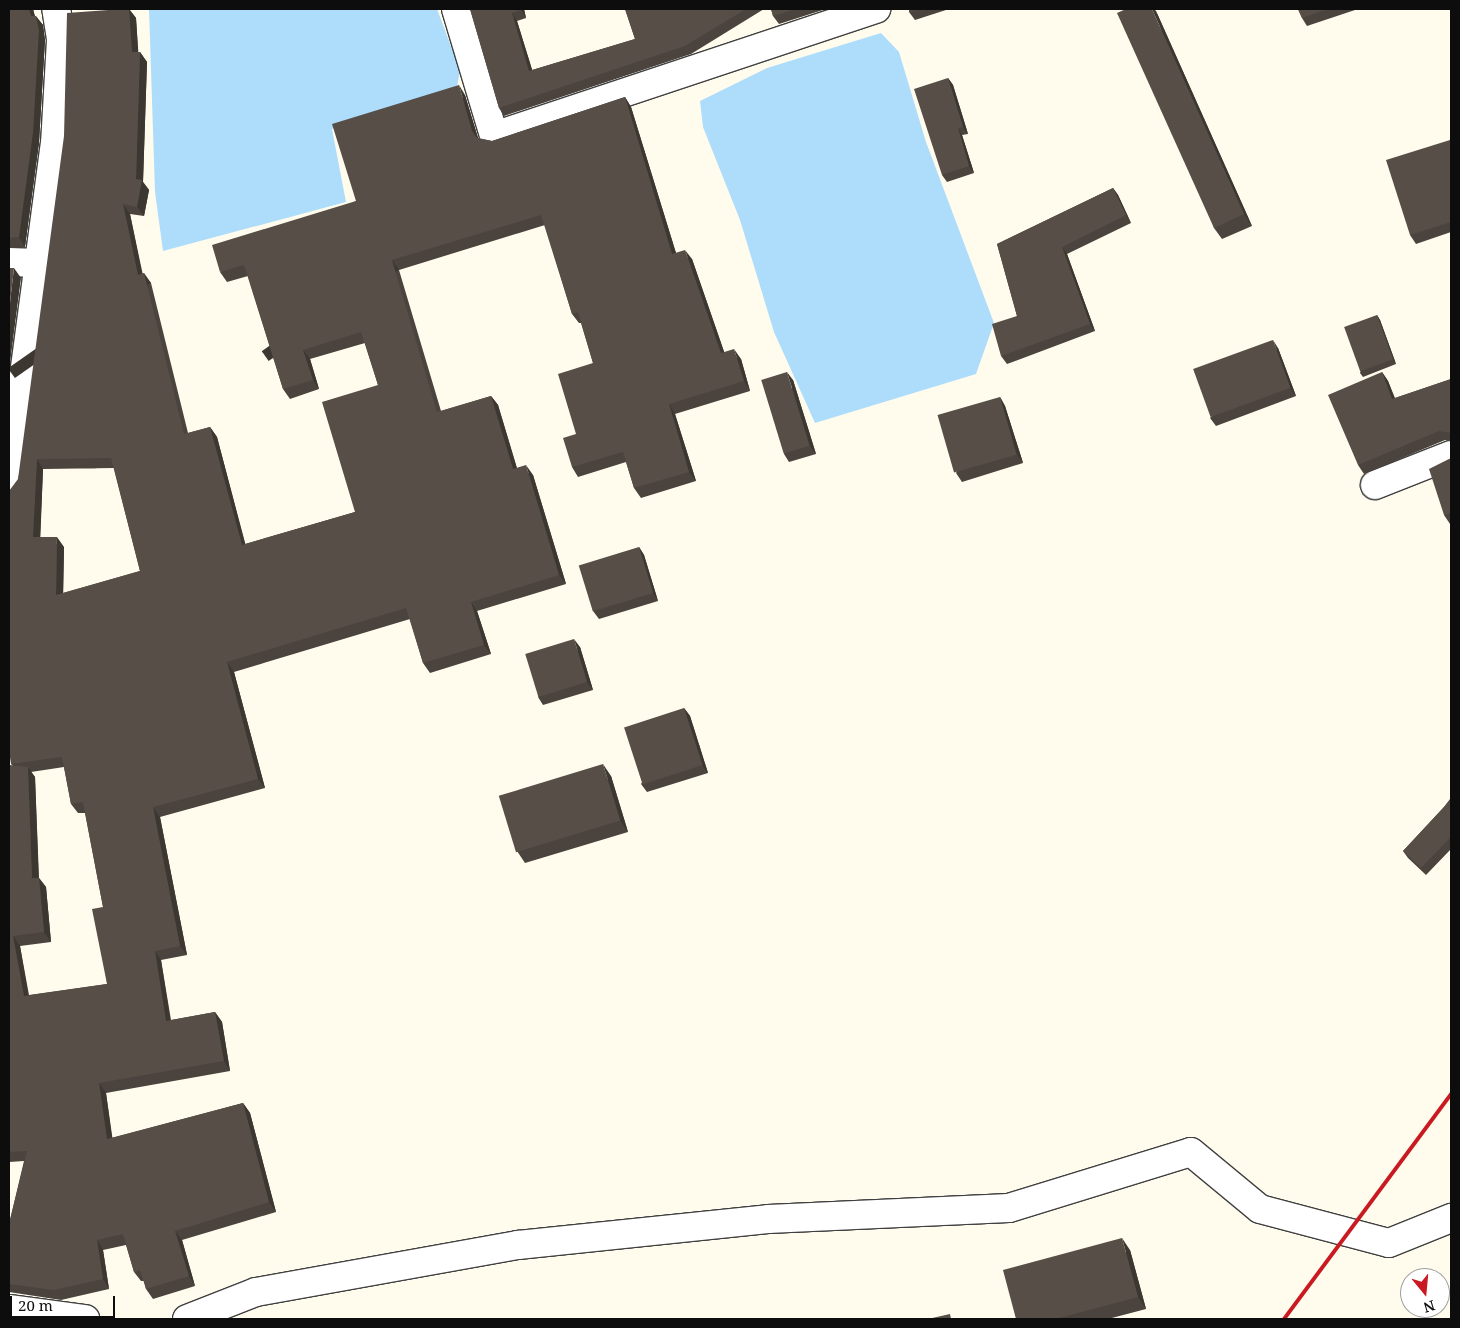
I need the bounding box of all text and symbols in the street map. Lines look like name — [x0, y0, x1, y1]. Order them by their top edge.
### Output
north arrow — [1400, 1268, 1450, 1318]
scale bar — [12, 1286, 118, 1318]
text: 20 m — [18, 1295, 53, 1315]
text: N — [1421, 1296, 1437, 1318]

